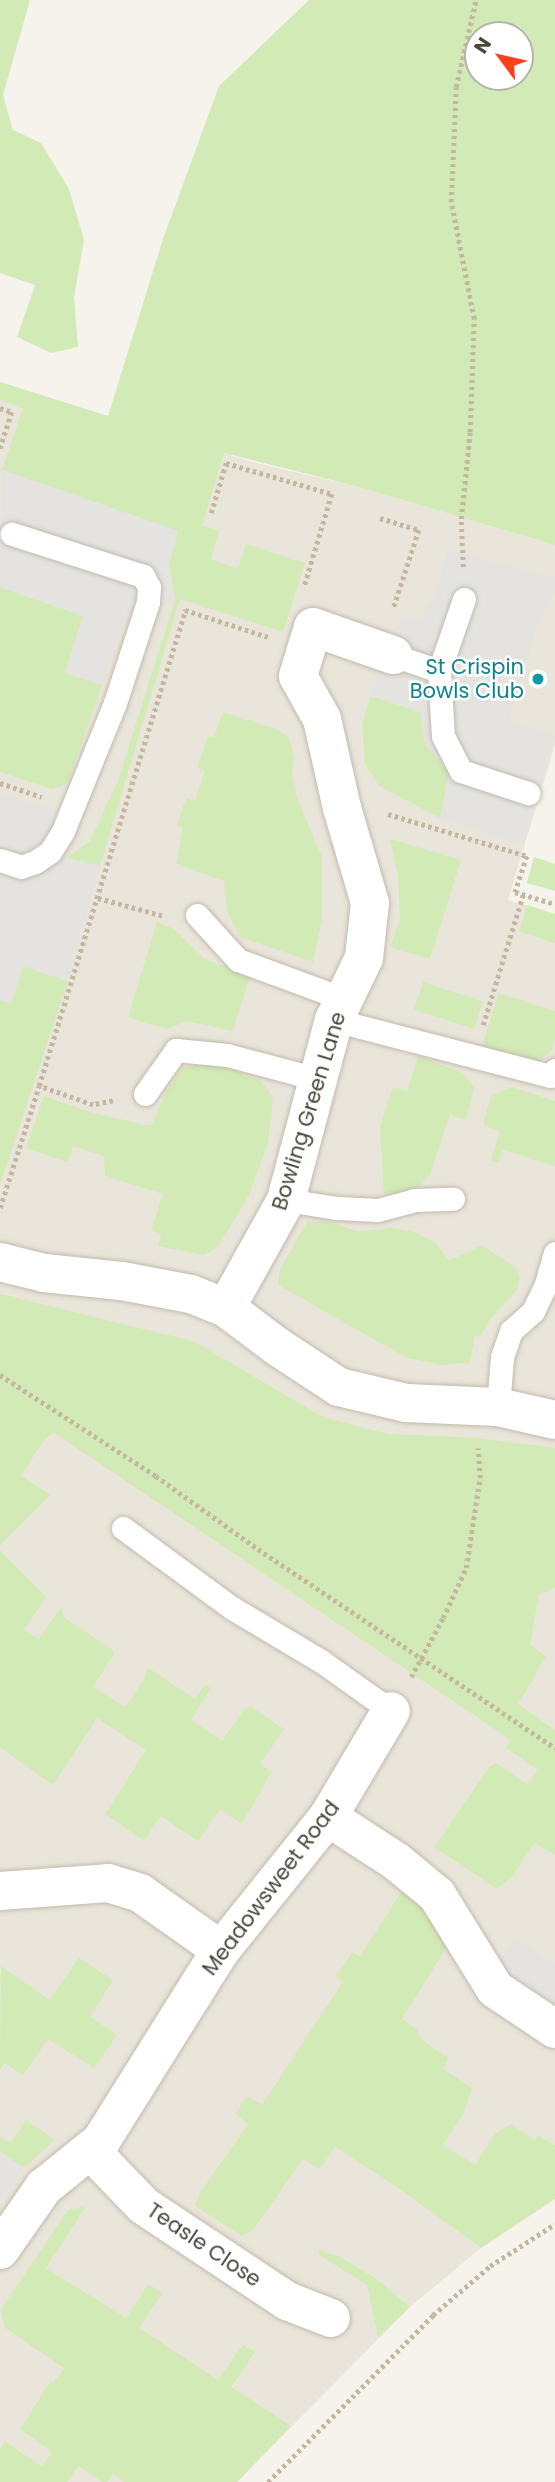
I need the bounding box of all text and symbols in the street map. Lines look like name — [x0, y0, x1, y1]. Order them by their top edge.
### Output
north arrow — [464, 21, 534, 91]
text: N — [467, 32, 498, 59]
place label: St Crispin Bowls Club — [410, 654, 524, 704]
marker: St Crispin Bowls Club — [530, 671, 546, 687]
street label: Bowling Green Lane — [267, 1009, 351, 1213]
street label: Meadowsweet Road — [197, 1796, 345, 1980]
street label: Teasle Close — [142, 2198, 266, 2292]

